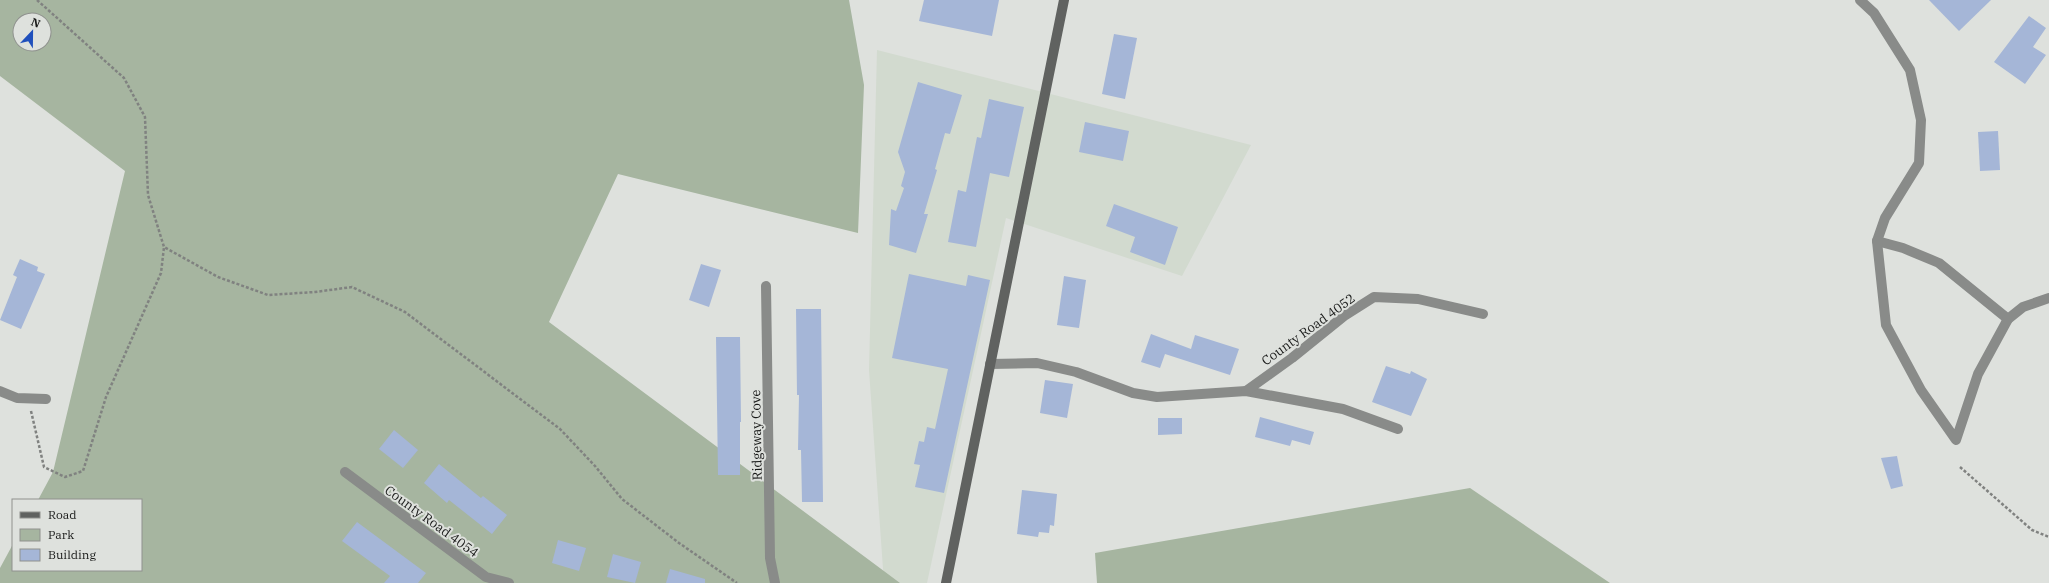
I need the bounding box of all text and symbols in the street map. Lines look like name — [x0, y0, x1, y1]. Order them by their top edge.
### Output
north arrow — [12, 12, 52, 52]
text: N — [29, 15, 43, 31]
street label: County Road 4052 — [1258, 290, 1359, 369]
street label: Ridgeway Cove — [747, 389, 766, 481]
street label: County Road 4054 — [381, 482, 482, 561]
legend — [12, 499, 142, 571]
text: Road — [48, 507, 77, 522]
text: Park — [48, 527, 74, 542]
text: Building — [48, 547, 96, 562]

